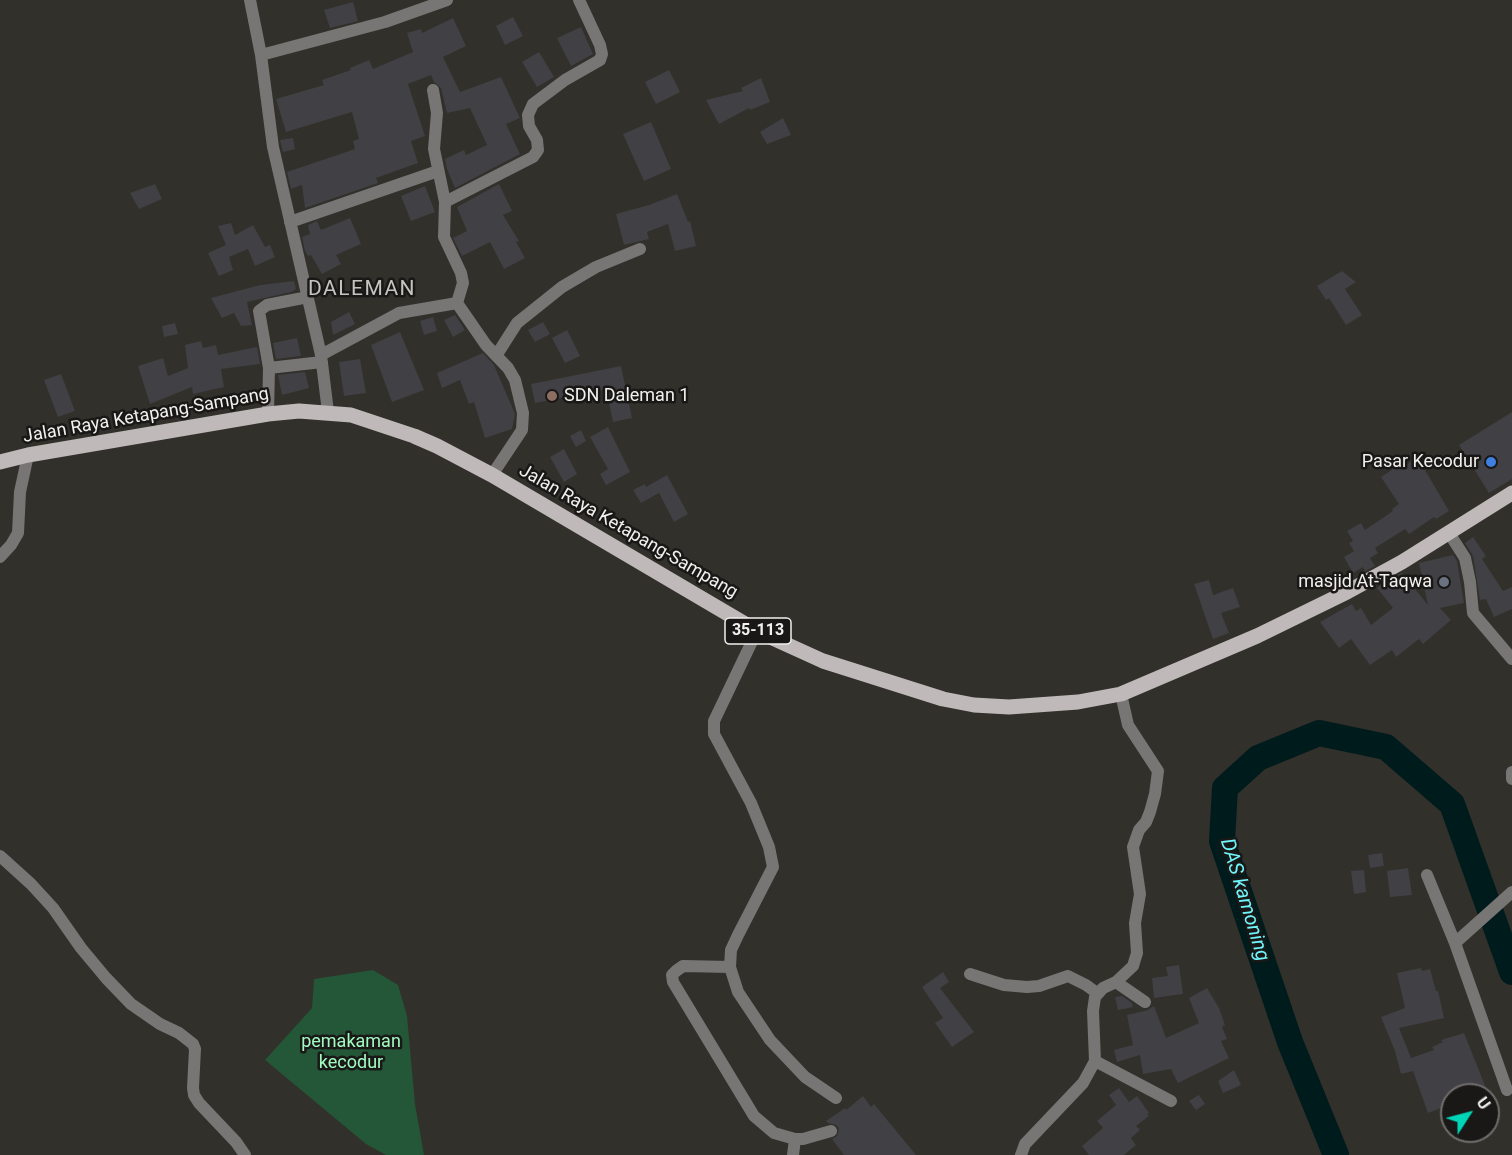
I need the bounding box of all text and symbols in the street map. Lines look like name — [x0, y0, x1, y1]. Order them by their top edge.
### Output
district label: DALEMAN — [308, 277, 416, 303]
street label: Jalan Raya Ketapang-Sampang — [21, 384, 271, 448]
place label: SDN Daleman 1 — [564, 385, 689, 407]
marker: SDN Daleman 1 — [545, 389, 559, 403]
place label: Pasar Kecodur — [1362, 451, 1479, 473]
marker: Pasar Kecodur — [1484, 455, 1498, 469]
street label: Jalan Raya Ketapang-Sampang — [515, 460, 741, 604]
place label: masjid At-Taqwa — [1298, 571, 1432, 593]
marker: masjid At-Taqwa — [1437, 575, 1451, 589]
road number: 35-113 — [725, 618, 791, 644]
water label: DAS kamoning — [1214, 836, 1274, 964]
park label: pemakaman kecodur — [301, 1031, 401, 1074]
north arrow — [1440, 1083, 1500, 1143]
text: U — [1473, 1093, 1494, 1113]

